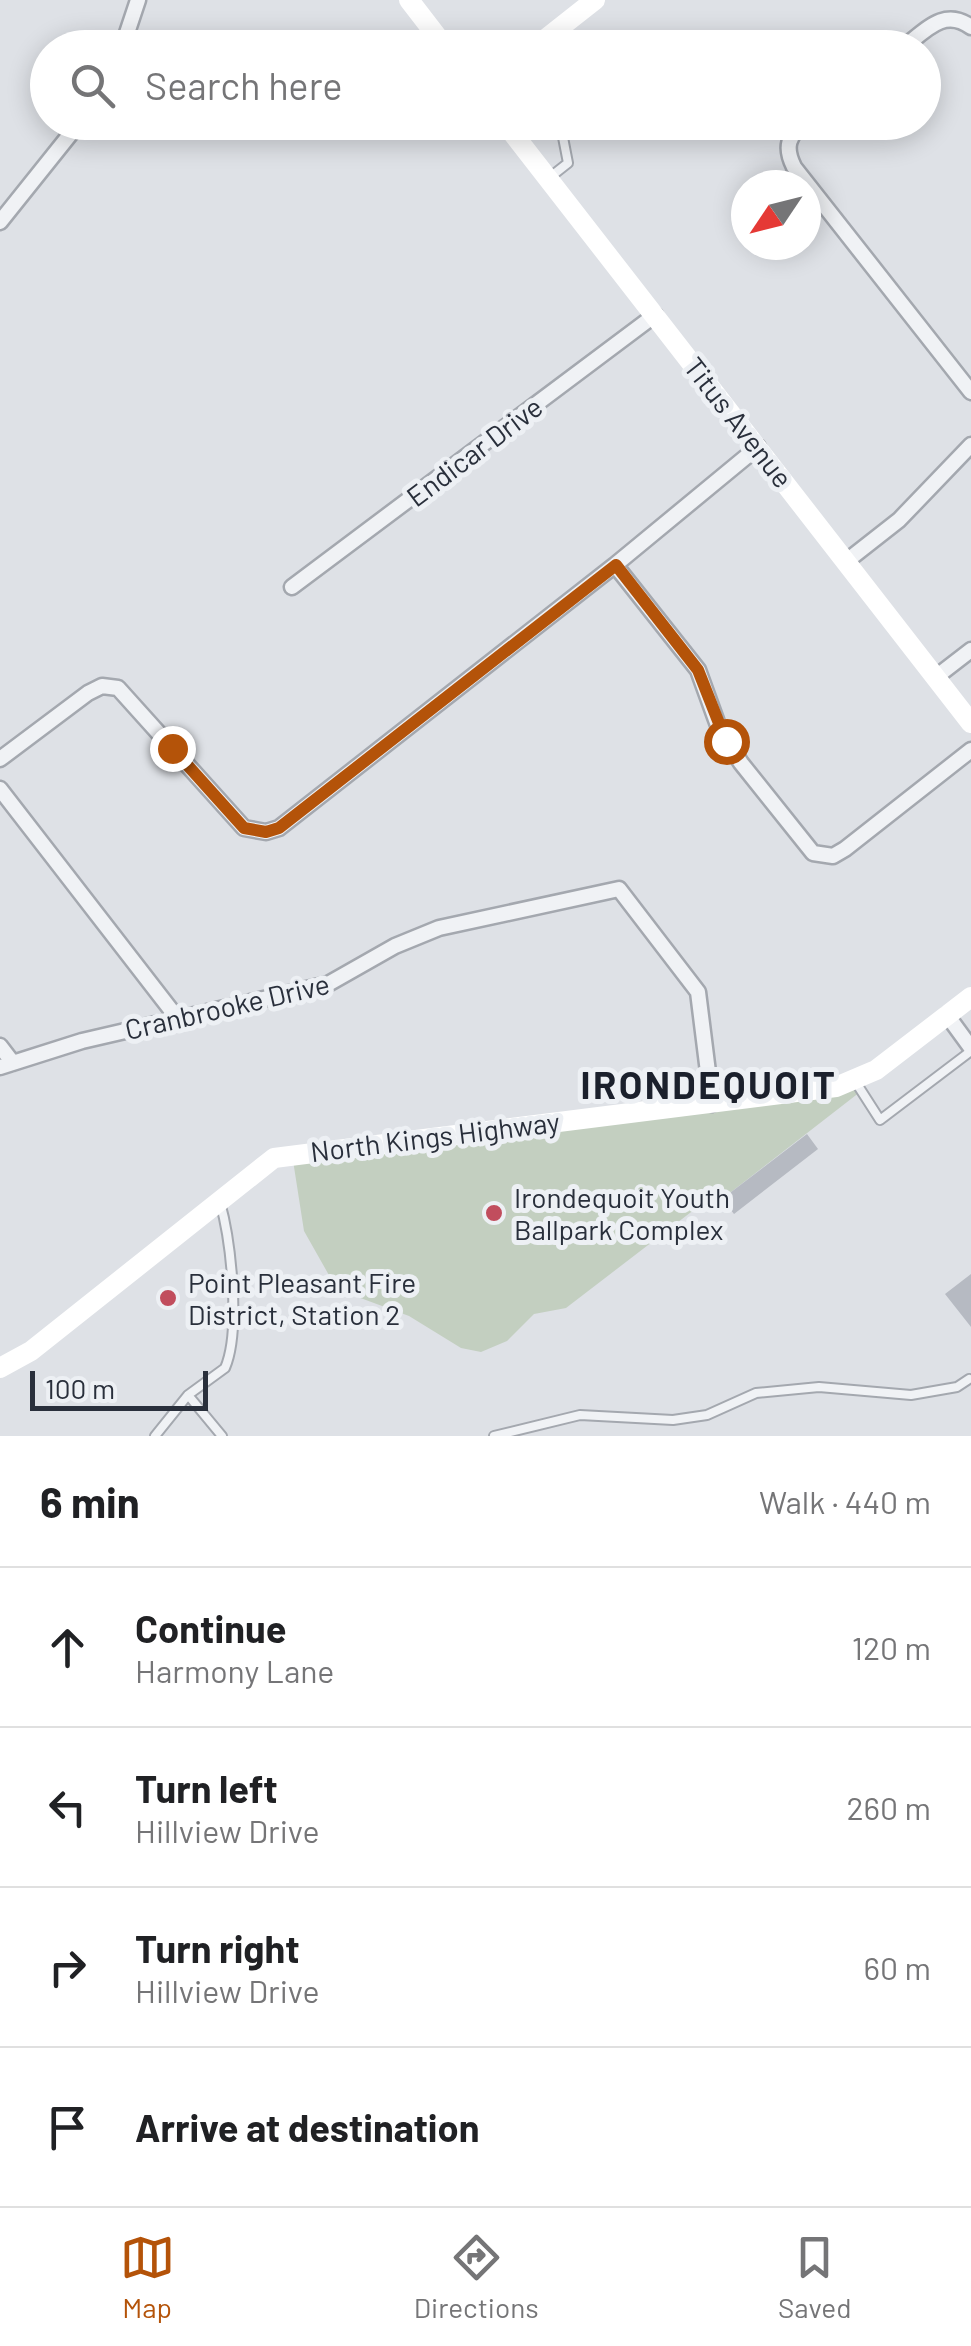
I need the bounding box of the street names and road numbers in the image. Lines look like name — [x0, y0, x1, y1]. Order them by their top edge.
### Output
street label: Titus Avenue — [678, 350, 800, 494]
street label: Endicar Drive — [399, 389, 549, 513]
street label: Cranbrooke Drive — [121, 966, 333, 1046]
street label: North Kings Highway — [308, 1104, 562, 1168]

